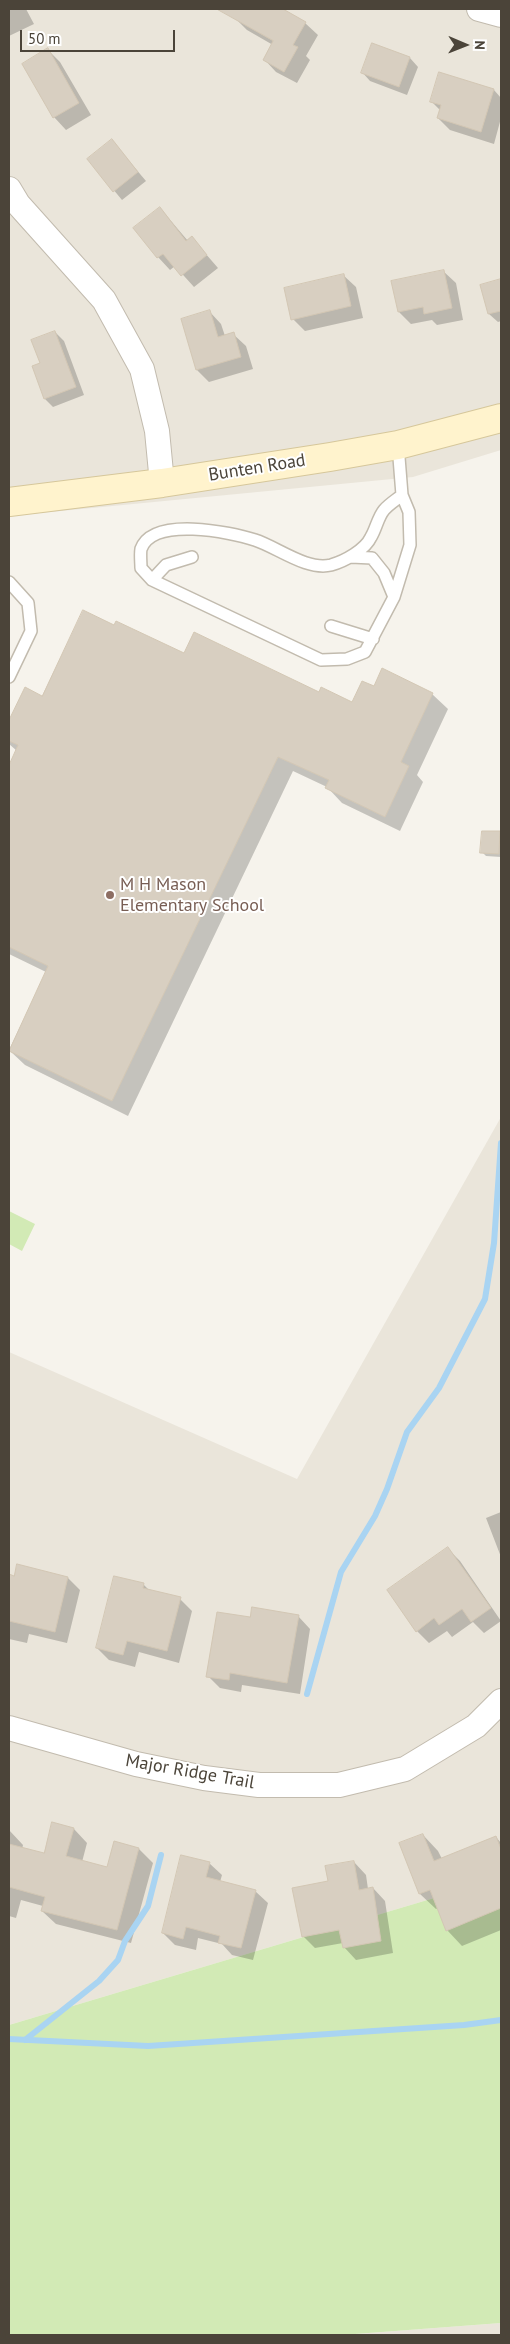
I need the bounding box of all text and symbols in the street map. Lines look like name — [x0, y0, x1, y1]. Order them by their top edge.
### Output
scale bar — [22, 20, 178, 52]
north arrow — [440, 20, 490, 70]
text: 50 m — [28, 29, 61, 48]
text: N — [471, 40, 489, 50]
street label: Bunten Road — [207, 450, 307, 486]
place label: M H Mason Elementary School — [120, 874, 264, 916]
marker: M H Mason Elementary School — [104, 889, 116, 901]
street label: Major Ridge Trail — [124, 1750, 256, 1794]

